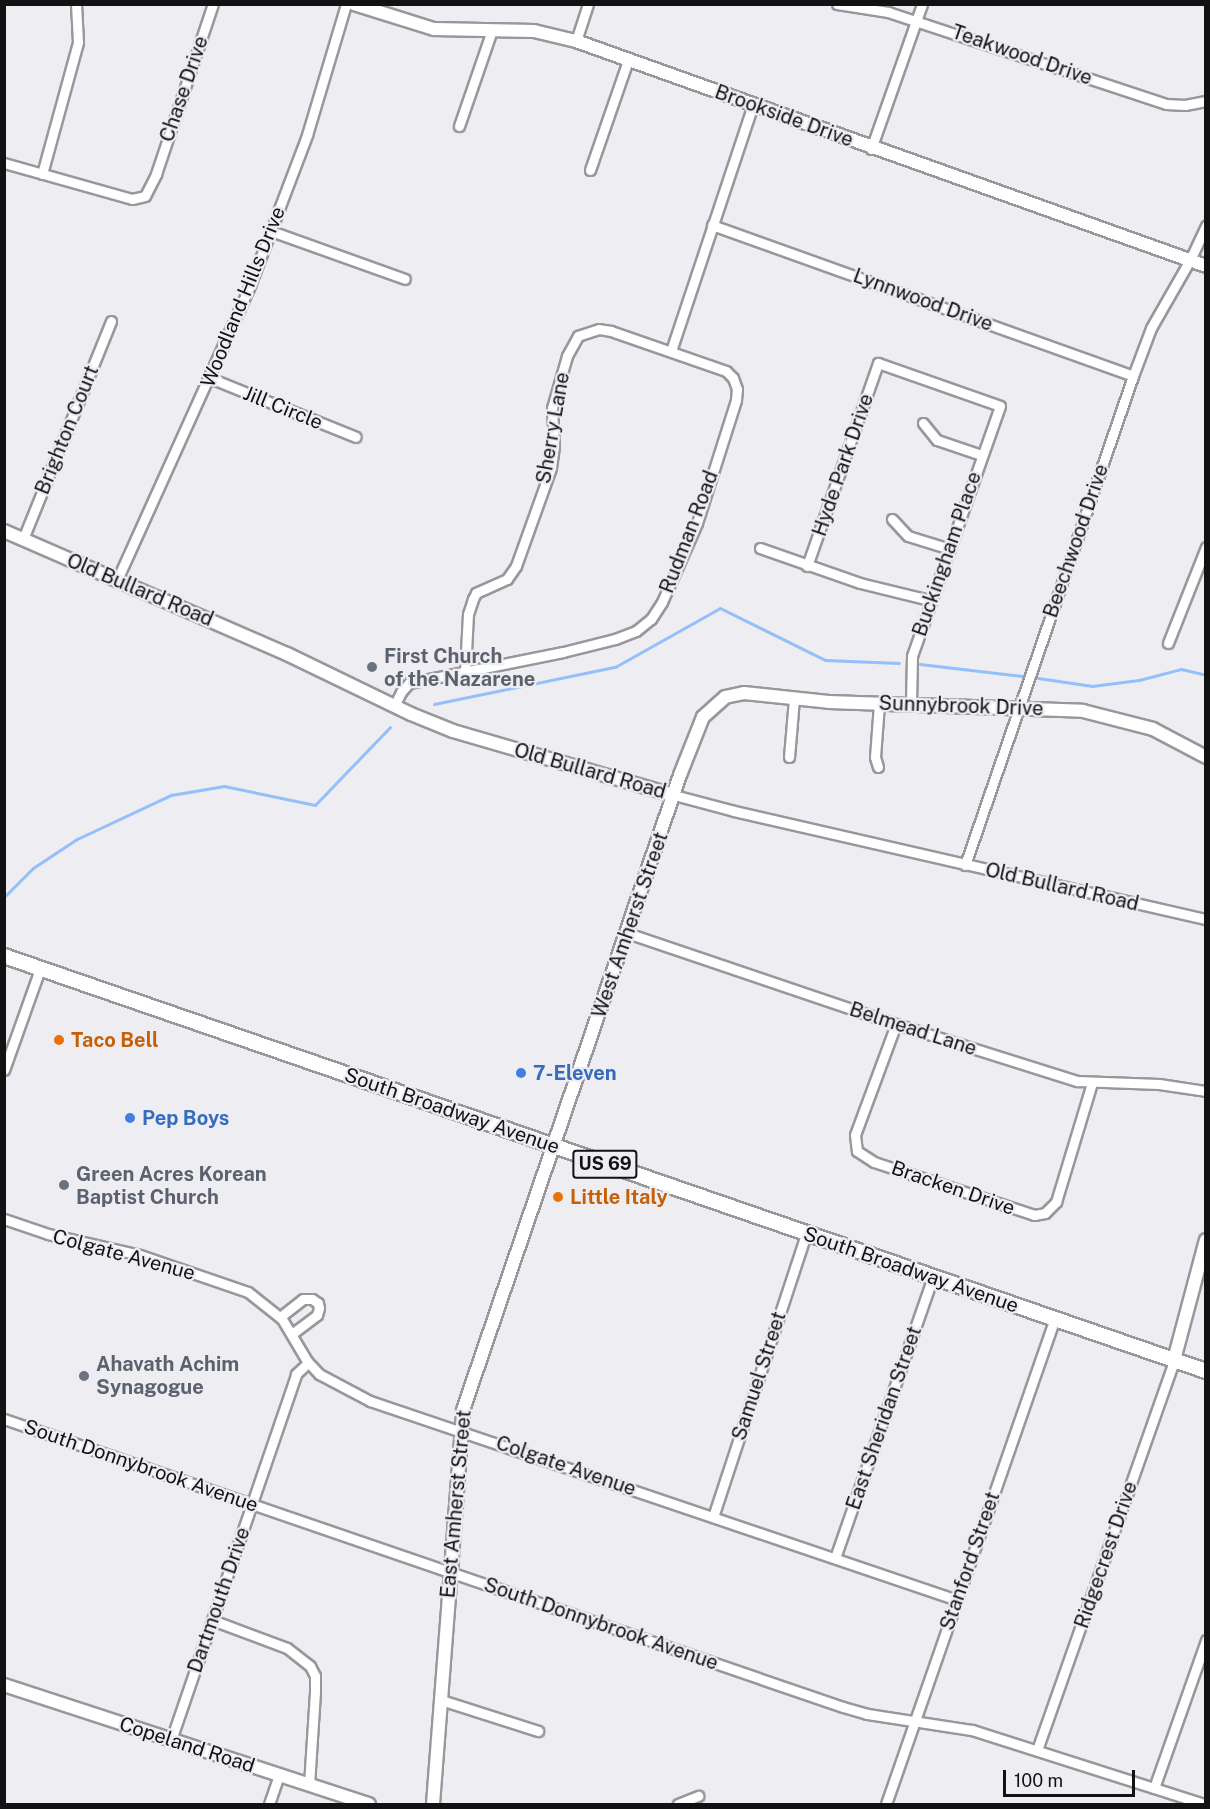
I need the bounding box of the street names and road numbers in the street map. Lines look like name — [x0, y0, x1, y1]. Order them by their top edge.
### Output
street label: Teakwood Drive — [949, 20, 1095, 90]
street label: Chase Drive — [155, 33, 213, 145]
street label: Brookside Drive — [711, 80, 857, 152]
street label: Woodland Hills Drive — [196, 203, 290, 391]
street label: Lynnwood Drive — [850, 264, 996, 336]
street label: Brighton Court — [30, 362, 104, 498]
street label: Sherry Lane — [531, 370, 575, 486]
street label: Jill Circle — [240, 381, 326, 435]
street label: Hyde Park Drive — [807, 391, 879, 539]
street label: Beechwood Drive — [1038, 461, 1114, 621]
street label: Rudman Road — [655, 467, 723, 597]
street label: Buckingham Place — [908, 468, 986, 640]
street label: Old Bullard Road — [63, 548, 217, 632]
street label: Sunnybrook Drive — [878, 691, 1044, 721]
street label: Old Bullard Road — [511, 738, 669, 804]
street label: West Amherst Street — [587, 829, 673, 1021]
street label: Old Bullard Road — [983, 858, 1141, 916]
street label: Belmead Lane — [846, 997, 980, 1061]
street label: South Broadway Avenue — [341, 1063, 563, 1159]
road number: US 69 — [572, 1149, 638, 1179]
street label: Bracken Drive — [888, 1156, 1018, 1220]
street label: South Broadway Avenue — [800, 1222, 1022, 1318]
street label: Colgate Avenue — [50, 1224, 198, 1286]
street label: Samuel Street — [727, 1309, 791, 1443]
street label: East Sheridan Street — [841, 1323, 927, 1513]
street label: East Amherst Street — [436, 1409, 476, 1599]
street label: South Donnybrook Avenue — [21, 1415, 261, 1517]
street label: Colgate Avenue — [493, 1431, 639, 1501]
street label: Ridgecrest Drive — [1070, 1478, 1142, 1632]
street label: Stanford Street — [935, 1489, 1005, 1633]
street label: Dartmouth Drive — [183, 1524, 255, 1676]
street label: South Donnybrook Avenue — [481, 1573, 721, 1675]
street label: Copeland Road — [116, 1712, 258, 1778]

